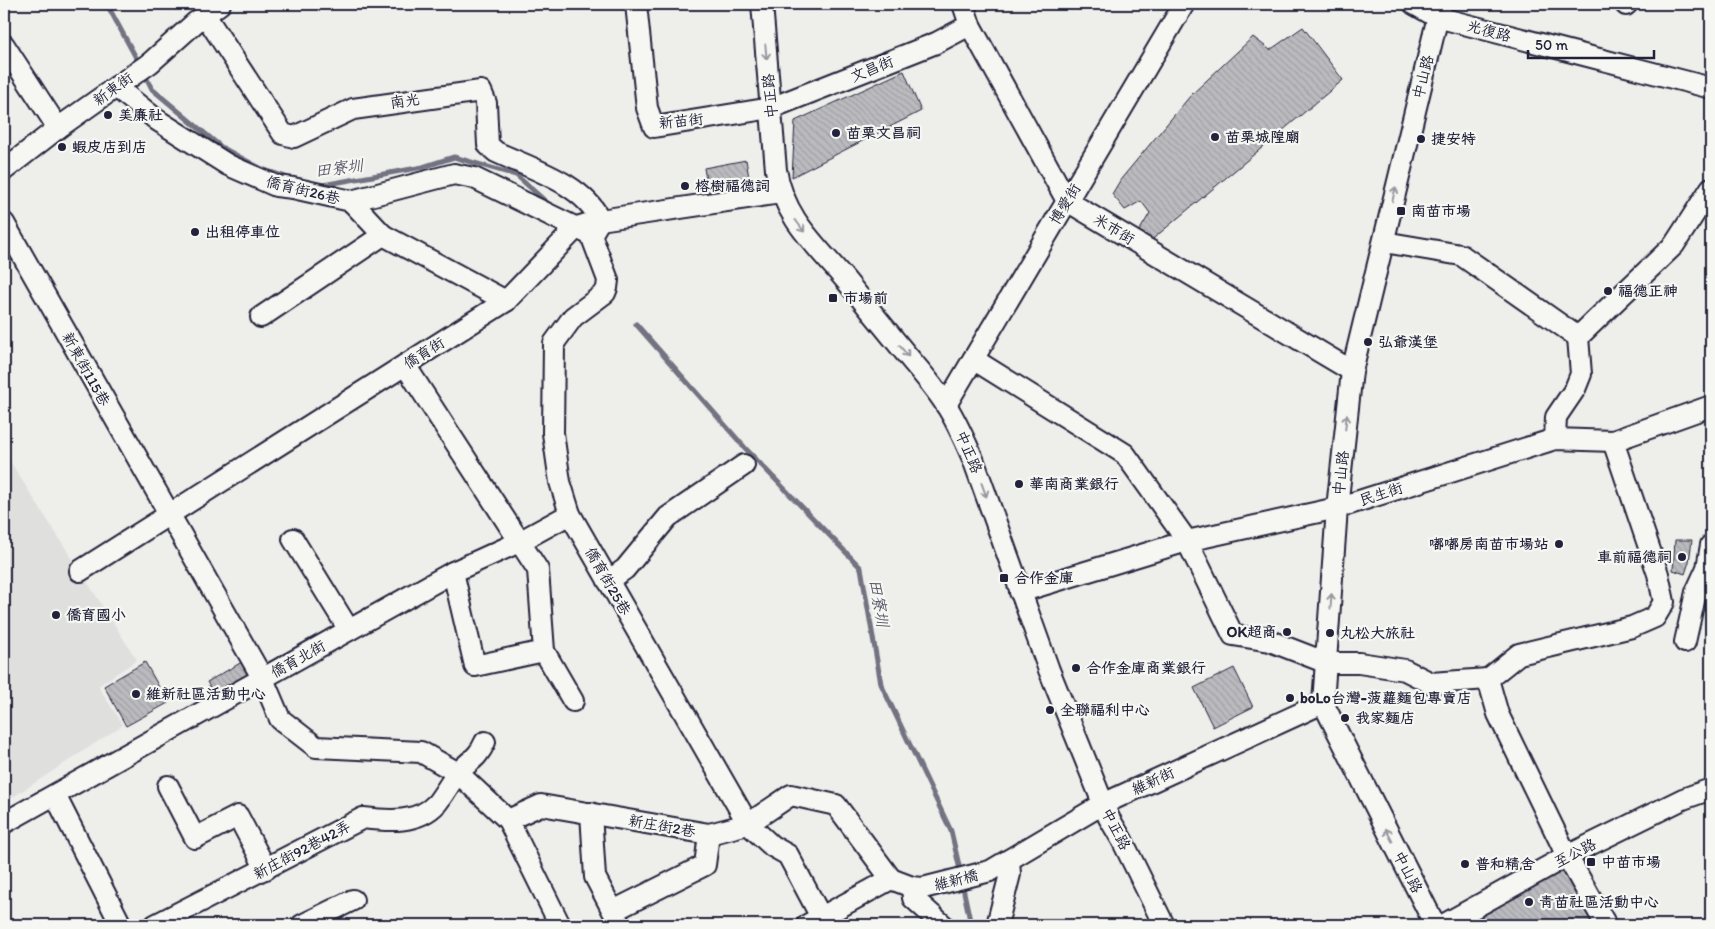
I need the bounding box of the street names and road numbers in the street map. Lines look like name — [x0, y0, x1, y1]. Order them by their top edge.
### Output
street label: 光復路 — [1465, 16, 1513, 46]
street label: 文昌街 — [848, 52, 896, 86]
street label: 中山路 — [1409, 53, 1437, 101]
street label: 新東街 — [90, 68, 136, 110]
street label: 中正路 — [759, 73, 781, 119]
street label: 南光 — [389, 90, 421, 112]
street label: 新苗街 — [658, 110, 704, 132]
street label: 僑育街26巷 — [264, 172, 342, 208]
street label: 博愛街 — [1046, 180, 1084, 228]
street label: 米市街 — [1090, 210, 1138, 248]
street label: 新東街115巷 — [58, 329, 114, 409]
street label: 僑育街 — [400, 333, 448, 373]
street label: 中正路 — [952, 428, 986, 476]
street label: 中山路 — [1330, 450, 1352, 496]
street label: 民生街 — [1357, 478, 1405, 510]
street label: 僑育街25巷 — [581, 544, 635, 618]
street label: 僑育北街 — [267, 637, 329, 681]
street label: 維新街 — [1129, 763, 1177, 799]
street label: 中正路 — [1098, 805, 1134, 853]
street label: 新庄街2巷 — [627, 811, 697, 841]
street label: 新庄街92巷42弄 — [250, 817, 354, 883]
street label: 至公路 — [1551, 835, 1599, 871]
street label: 中山路 — [1390, 848, 1426, 896]
street label: 維新橋 — [932, 866, 980, 894]

